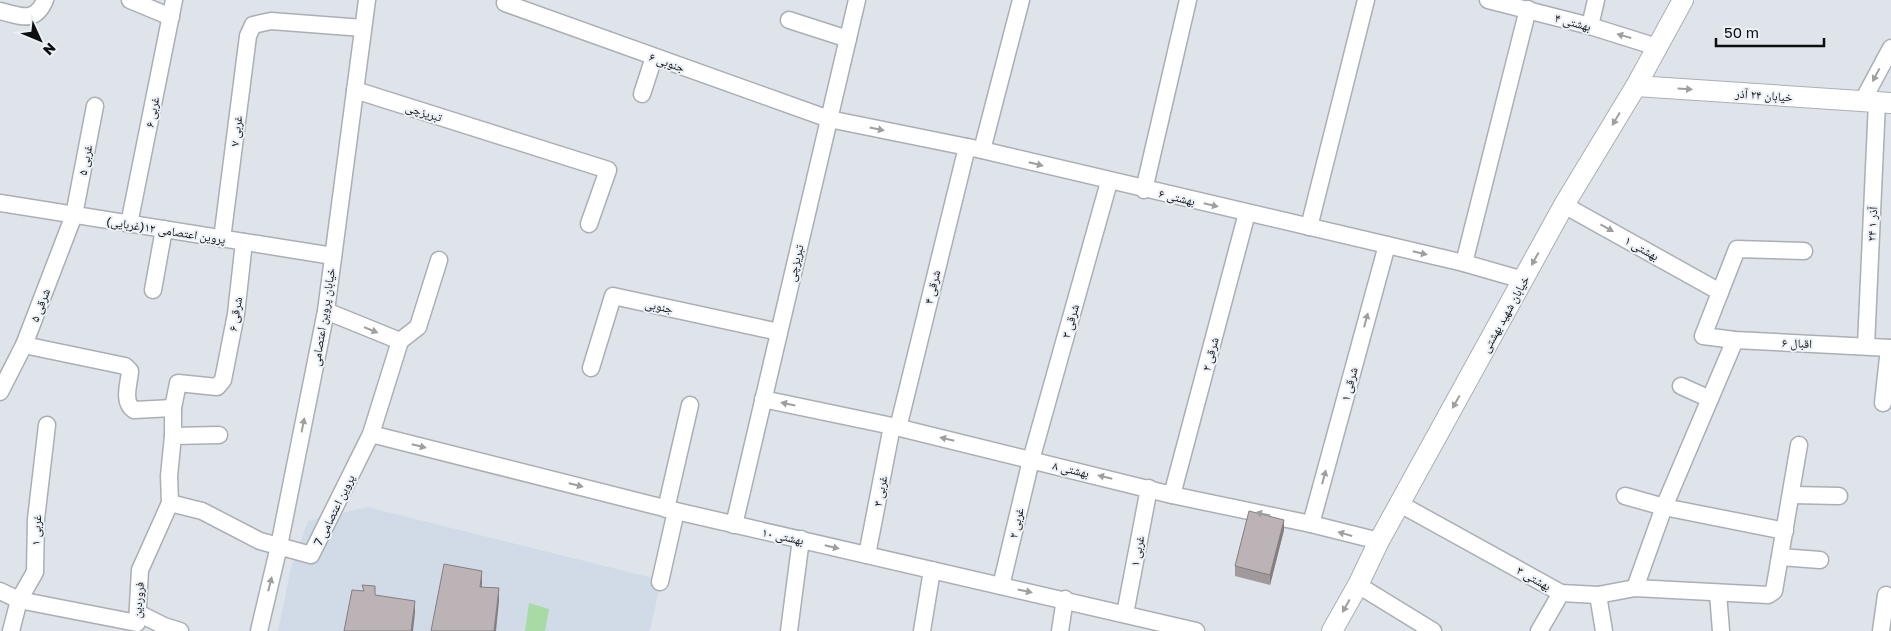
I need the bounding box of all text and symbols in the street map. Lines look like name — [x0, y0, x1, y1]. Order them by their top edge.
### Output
street label: بهشتی ۴ — [1553, 10, 1593, 34]
north arrow — [15, 15, 65, 65]
scale bar — [1716, 15, 1824, 47]
text: 50 m — [1724, 23, 1759, 41]
one-way arrow — [1616, 32, 1631, 40]
text: N — [40, 40, 60, 59]
street label: جنوبی ۶ — [647, 49, 687, 76]
one-way arrow — [1872, 68, 1881, 81]
street label: خیابان ۲۴ آذر — [1734, 85, 1794, 105]
one-way arrow — [1677, 86, 1693, 94]
street label: غربی ۶ — [142, 95, 163, 129]
street label: تبریزچی — [404, 99, 444, 125]
one-way arrow — [1612, 112, 1621, 125]
street label: غربی ۷ — [227, 115, 246, 147]
one-way arrow — [869, 125, 885, 133]
street label: غربی ۵ — [75, 143, 96, 177]
one-way arrow — [1028, 160, 1043, 168]
street label: بهشتی ۶ — [1157, 186, 1197, 209]
one-way arrow — [1203, 201, 1218, 209]
street label: ۲۴ آذر ۱ — [1864, 205, 1880, 242]
street label: پروین اعتصامی ۱۲(غربایی) — [105, 213, 227, 247]
one-way arrow — [1601, 224, 1614, 233]
street label: بهشتی ۱ — [1622, 233, 1662, 264]
street label: تبریزچی — [783, 243, 807, 283]
one-way arrow — [1413, 249, 1428, 257]
one-way arrow — [1530, 253, 1539, 266]
street label: خیابان پروین اعتصامی — [308, 266, 339, 367]
street label: شرقی ۴ — [921, 268, 943, 306]
street label: خیابان شهید بهشتی — [1478, 273, 1533, 355]
street label: شرقی ۵ — [27, 286, 53, 324]
street label: شرقی ۶ — [225, 296, 245, 332]
street label: جنوبی — [644, 296, 675, 317]
street label: شرقی ۳ — [1058, 302, 1082, 340]
one-way arrow — [1363, 312, 1371, 327]
one-way arrow — [364, 326, 378, 334]
street label: شرقی ۲ — [1198, 335, 1222, 373]
street label: اقبال ۶ — [1782, 335, 1812, 351]
street label: شرقی ۱ — [1337, 365, 1361, 403]
one-way arrow — [1452, 395, 1461, 409]
one-way arrow — [781, 400, 796, 408]
one-way arrow — [300, 416, 308, 432]
one-way arrow — [939, 435, 954, 443]
one-way arrow — [411, 442, 426, 450]
street label: بهشتی ۸ — [1051, 458, 1091, 481]
one-way arrow — [1320, 469, 1328, 484]
street label: پروین اعتصامی 7 — [310, 472, 358, 548]
one-way arrow — [1097, 473, 1112, 481]
street label: غربی ۳ — [870, 474, 891, 508]
one-way arrow — [569, 481, 584, 489]
street label: غربی ۲ — [1005, 506, 1027, 540]
one-way arrow — [1256, 510, 1271, 518]
street label: غربی ۱ — [28, 514, 45, 546]
street label: بهشتی ۱۰ — [761, 524, 805, 548]
one-way arrow — [1337, 529, 1352, 537]
street label: غربی ۱ — [1127, 534, 1148, 568]
one-way arrow — [825, 543, 840, 551]
street label: بهشتی ۳ — [1514, 563, 1554, 594]
one-way arrow — [266, 576, 274, 591]
street label: فروردین — [129, 581, 147, 619]
one-way arrow — [1017, 587, 1032, 595]
one-way arrow — [1342, 599, 1350, 614]

